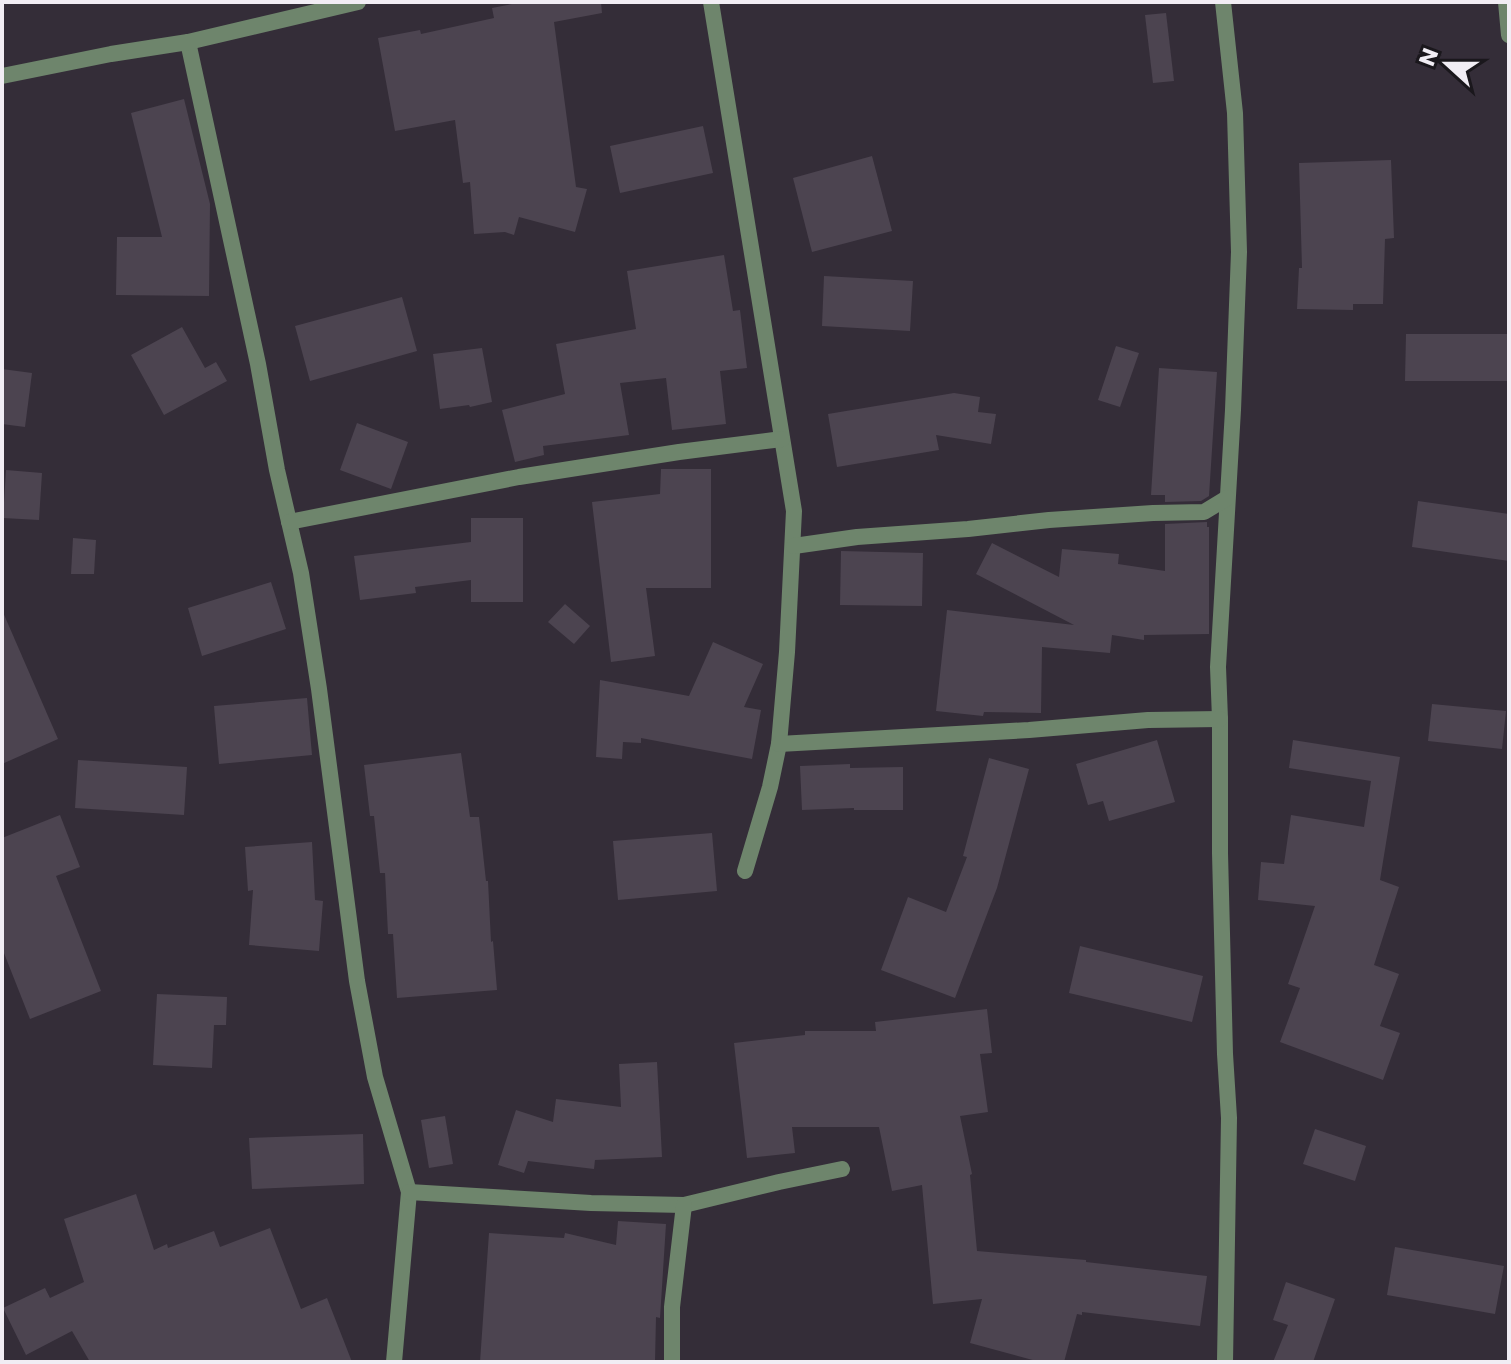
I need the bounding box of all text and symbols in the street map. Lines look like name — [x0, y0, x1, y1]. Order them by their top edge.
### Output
north arrow — [1407, 24, 1487, 104]
text: N — [1411, 44, 1446, 70]

